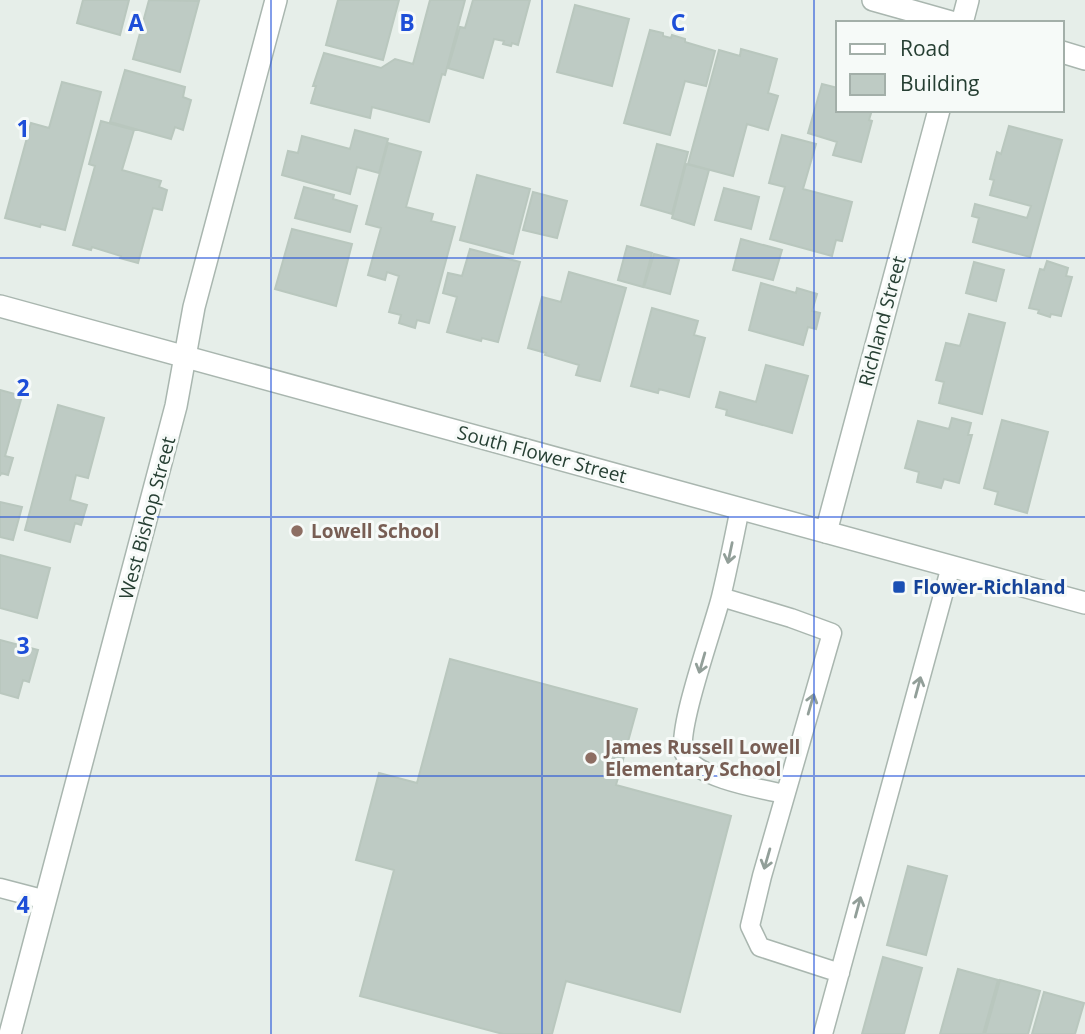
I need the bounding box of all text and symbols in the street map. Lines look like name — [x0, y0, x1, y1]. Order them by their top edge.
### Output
text: A — [128, 6, 144, 38]
text: B — [399, 6, 415, 38]
text: C — [671, 6, 685, 38]
legend — [836, 21, 1064, 112]
text: Road — [900, 34, 950, 62]
text: Building — [900, 69, 979, 97]
text: 1 — [16, 112, 30, 144]
street label: Richland Street — [852, 253, 912, 389]
text: 2 — [16, 371, 30, 403]
street label: South Flower Street — [455, 419, 630, 489]
street label: West Bishop Street — [113, 433, 181, 602]
place label: Lowell School — [311, 518, 440, 544]
marker: Lowell School — [289, 523, 305, 539]
one-way arrow — [723, 541, 737, 564]
place label: Flower-Richland — [913, 574, 1066, 600]
marker: Flower-Richland — [891, 579, 907, 595]
text: 3 — [16, 629, 30, 661]
one-way arrow — [695, 651, 708, 673]
one-way arrow — [912, 676, 925, 699]
one-way arrow — [805, 694, 818, 716]
place label: James Russell Lowell Elementary School — [603, 734, 800, 782]
marker: James Russell Lowell Elementary School — [583, 750, 599, 766]
one-way arrow — [759, 848, 772, 870]
text: 4 — [16, 888, 30, 920]
one-way arrow — [852, 896, 865, 919]

